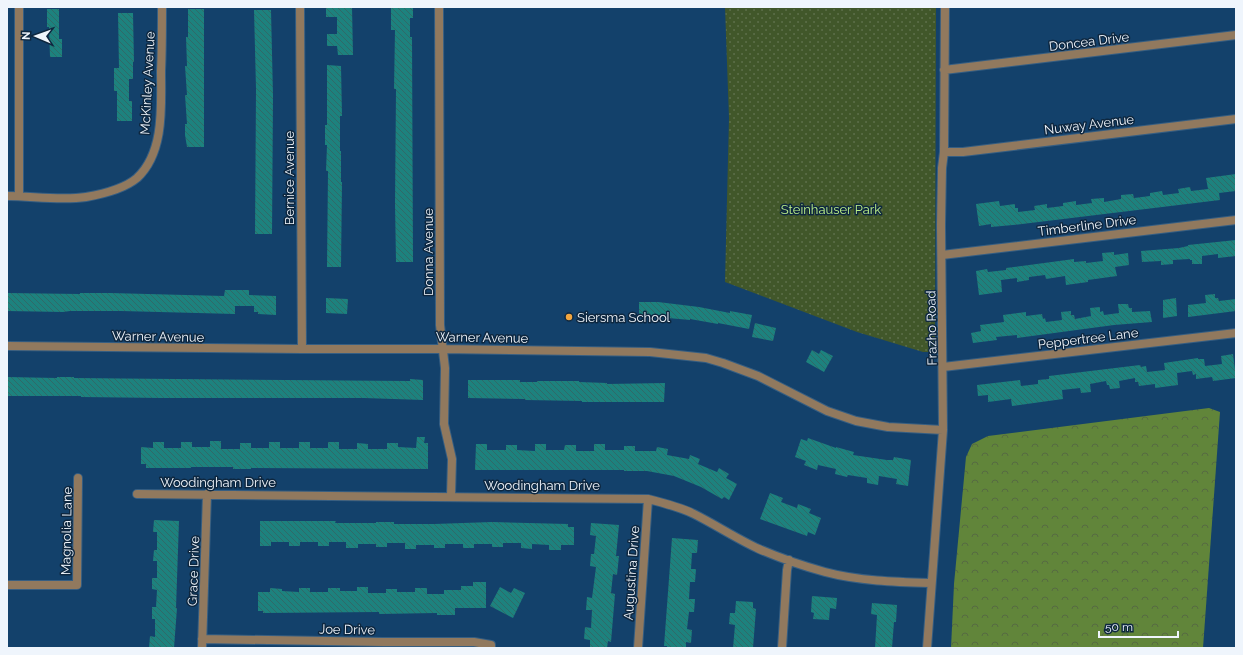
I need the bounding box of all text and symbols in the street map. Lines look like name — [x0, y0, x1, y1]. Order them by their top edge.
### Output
north arrow — [16, 16, 56, 56]
street label: Doncea Drive — [1048, 29, 1130, 54]
text: N — [20, 31, 33, 40]
street label: McKinley Avenue — [137, 31, 158, 135]
street label: Nuway Avenue — [1043, 112, 1135, 137]
street label: Bernice Avenue — [282, 130, 297, 225]
park label: Steinhauser Park — [781, 202, 881, 217]
street label: Donna Avenue — [421, 208, 436, 296]
street label: Timberline Drive — [1037, 212, 1137, 239]
street label: Frazho Road — [923, 290, 940, 366]
place label: Siersma School — [577, 310, 671, 325]
marker: Siersma School — [564, 312, 574, 322]
street label: Peppertree Lane — [1037, 325, 1139, 352]
street label: Warner Avenue — [112, 328, 205, 345]
street label: Warner Avenue — [436, 329, 529, 346]
street label: Woodingham Drive — [160, 475, 276, 490]
street label: Woodingham Drive — [484, 478, 600, 493]
street label: Magnolia Lane — [58, 486, 75, 575]
street label: Augustina Drive — [621, 525, 642, 621]
street label: Grace Drive — [185, 535, 202, 606]
scale bar — [1099, 613, 1178, 639]
text: 50 m — [1105, 620, 1133, 634]
street label: Joe Drive — [319, 622, 375, 637]

